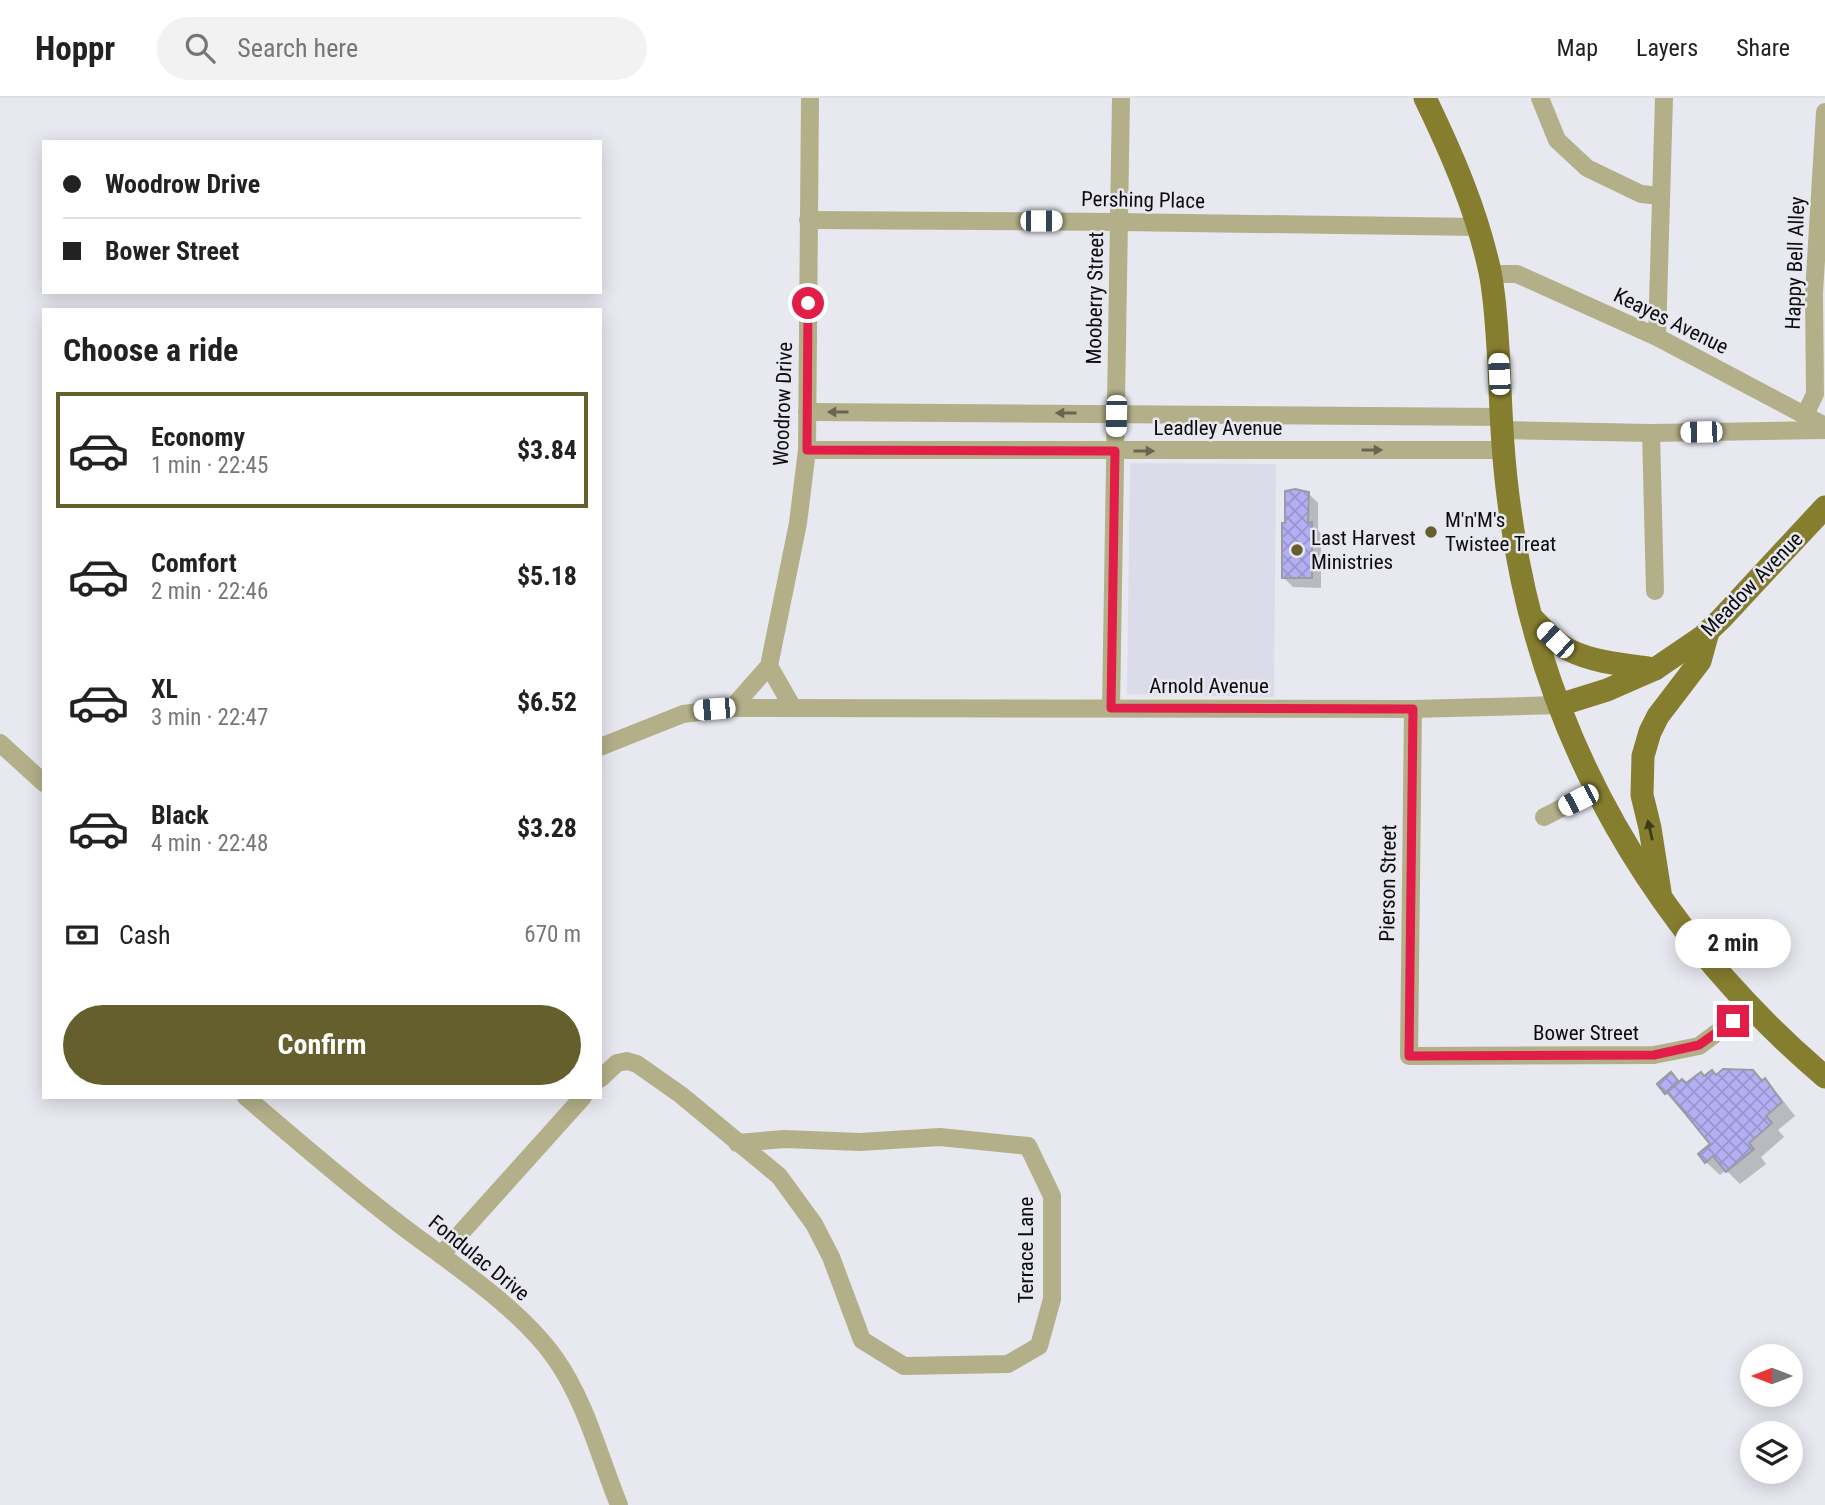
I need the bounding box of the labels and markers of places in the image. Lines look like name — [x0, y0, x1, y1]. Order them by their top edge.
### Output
place label: M'n'M's Twistee Treat — [1445, 508, 1556, 556]
marker: M'n'M's Twistee Treat — [1423, 524, 1439, 540]
place label: Last Harvest Ministries — [1311, 526, 1416, 574]
marker: Last Harvest Ministries — [1289, 542, 1305, 558]

